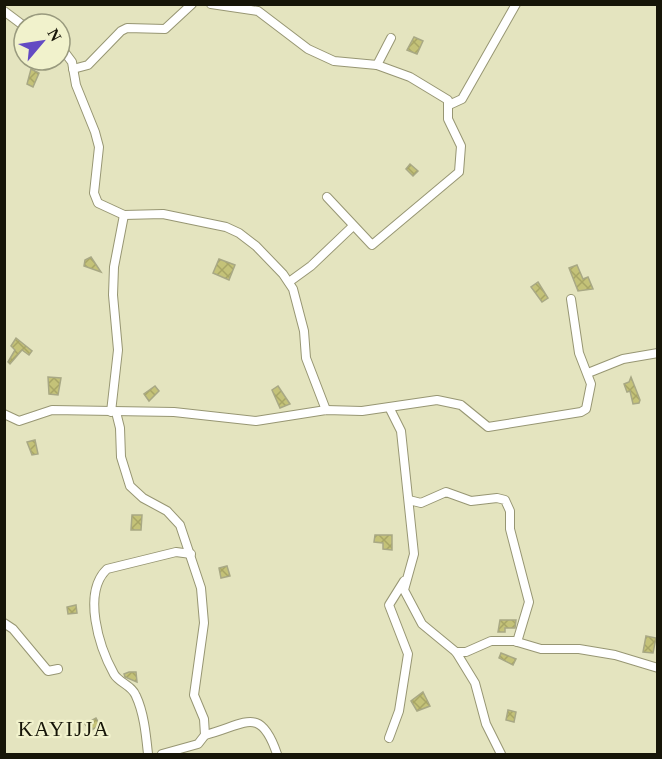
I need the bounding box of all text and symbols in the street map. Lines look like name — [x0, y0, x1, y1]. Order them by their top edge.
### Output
north arrow — [12, 12, 72, 72]
text: N — [44, 26, 65, 45]
district label: KAYIJJA — [18, 717, 110, 741]

